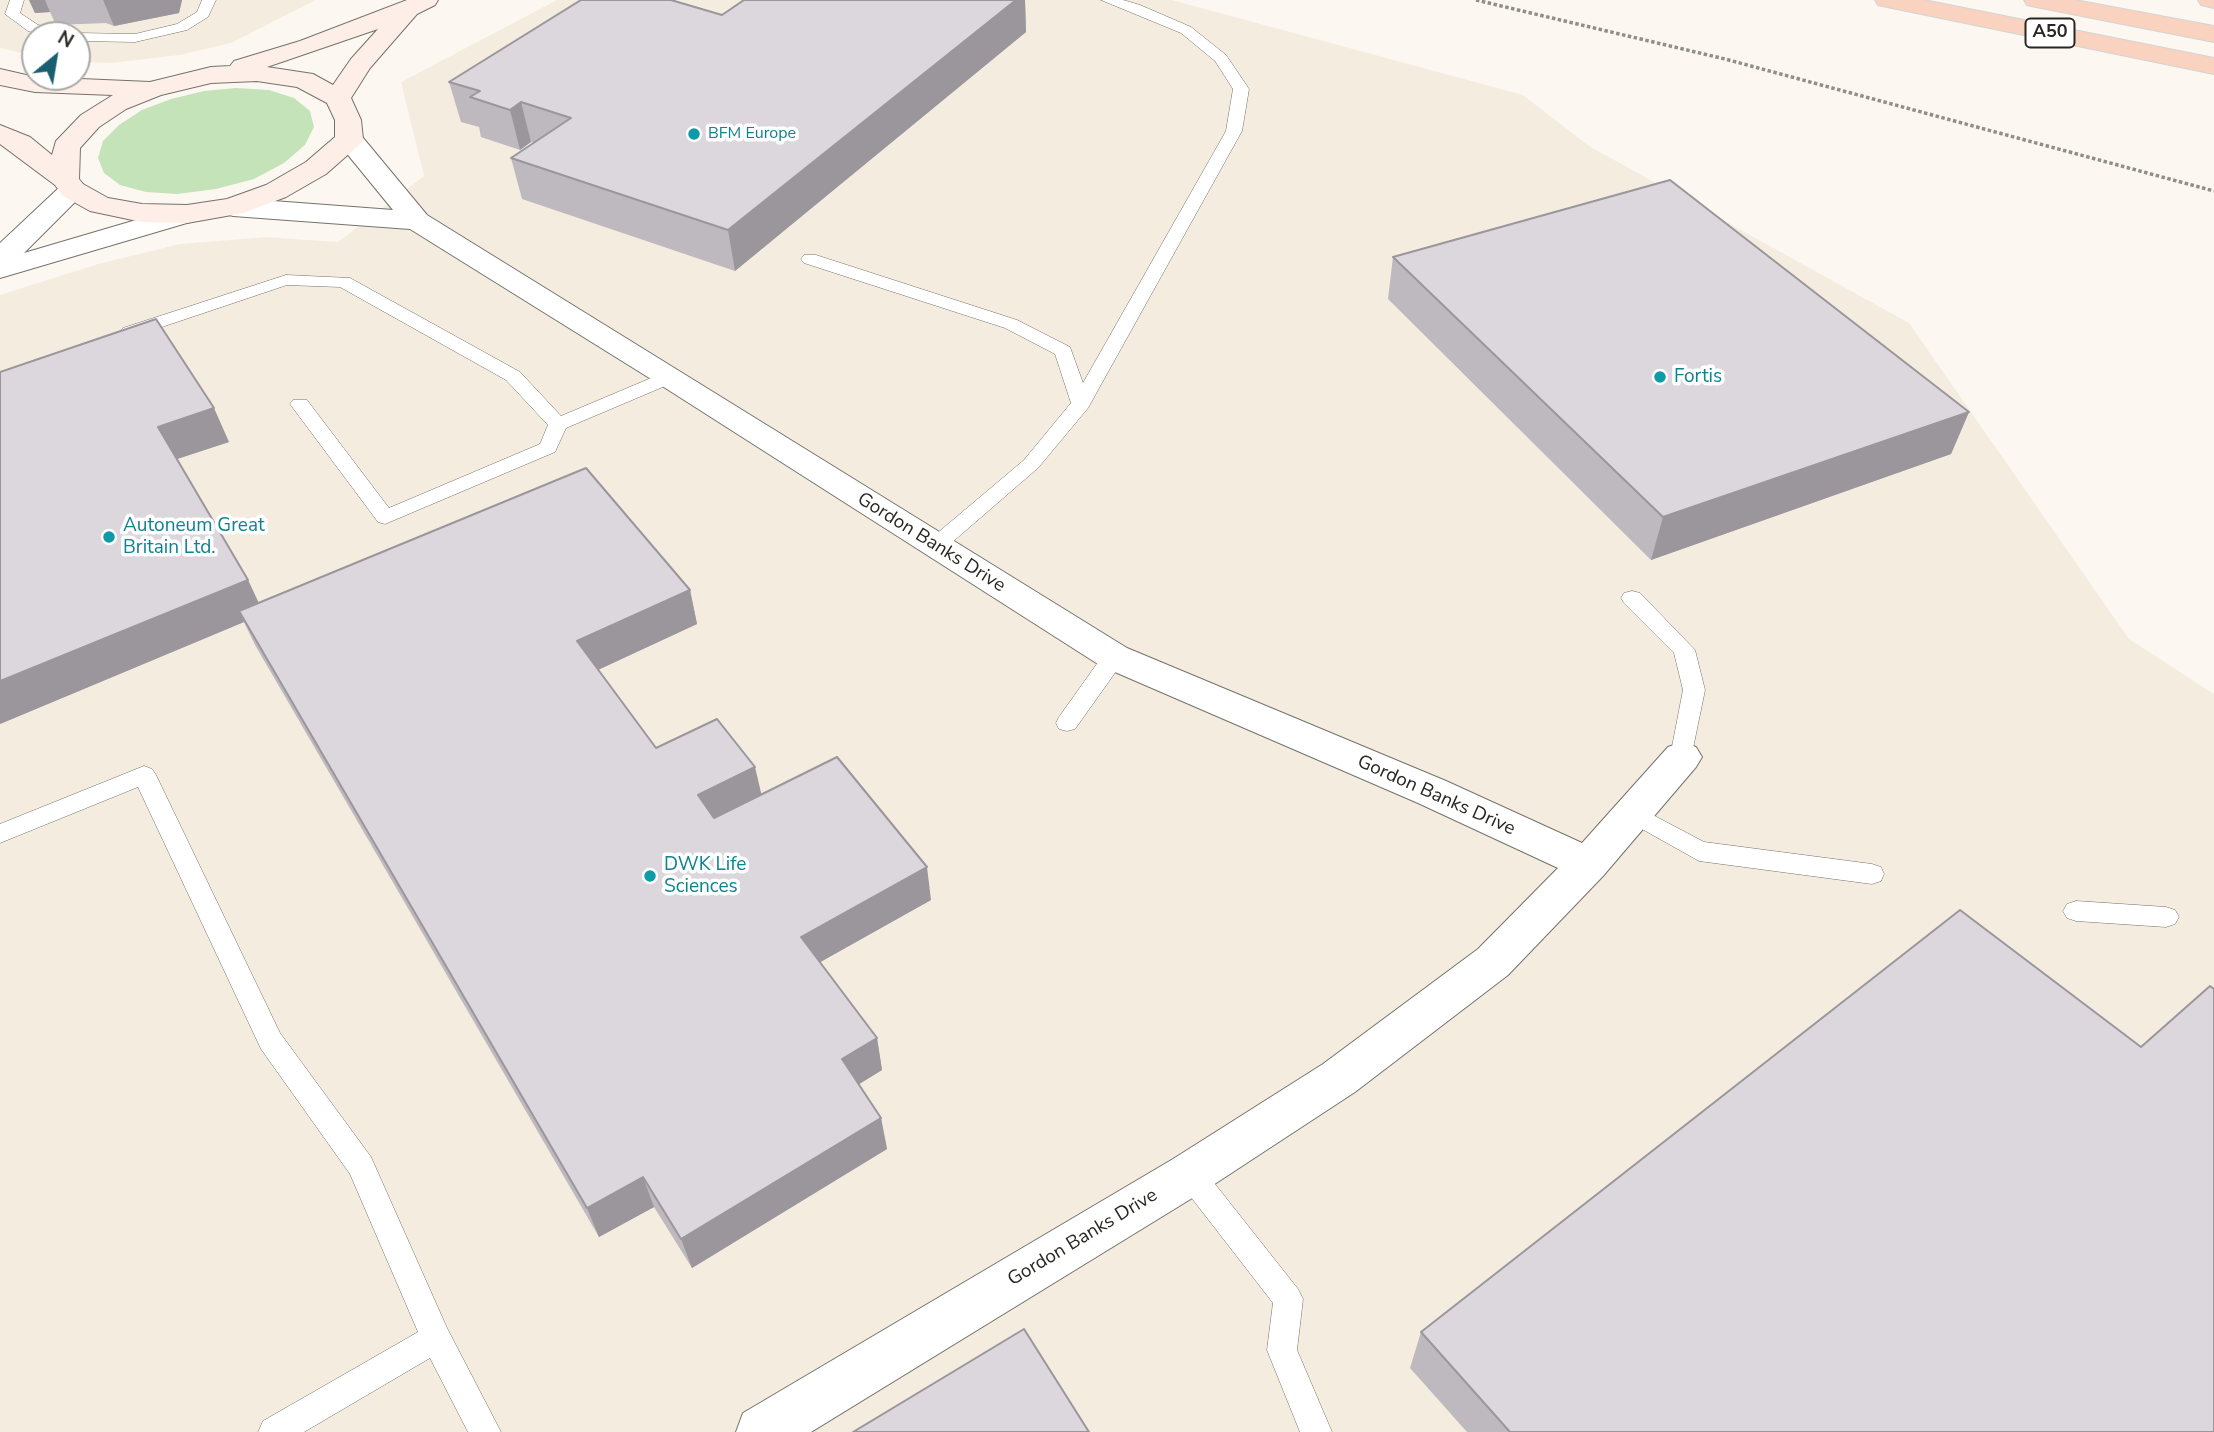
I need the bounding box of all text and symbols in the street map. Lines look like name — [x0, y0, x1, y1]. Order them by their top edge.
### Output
road number: A50 — [2025, 18, 2074, 48]
north arrow — [21, 21, 91, 91]
text: N — [53, 25, 78, 54]
place label: BFM Europe — [708, 124, 796, 144]
marker: BFM Europe — [686, 126, 702, 142]
place label: Fortis — [1674, 366, 1722, 388]
marker: Fortis — [1652, 369, 1668, 385]
street label: Gordon Banks Drive — [853, 488, 1009, 598]
place label: Autoneum Great Britain Ltd. — [123, 515, 265, 559]
marker: Autoneum Great Britain Ltd. — [101, 529, 117, 545]
street label: Gordon Banks Drive — [1353, 751, 1519, 841]
place label: DWK Life Sciences — [664, 854, 746, 898]
marker: DWK Life Sciences — [642, 868, 658, 884]
street label: Gordon Banks Drive — [1004, 1184, 1162, 1292]

